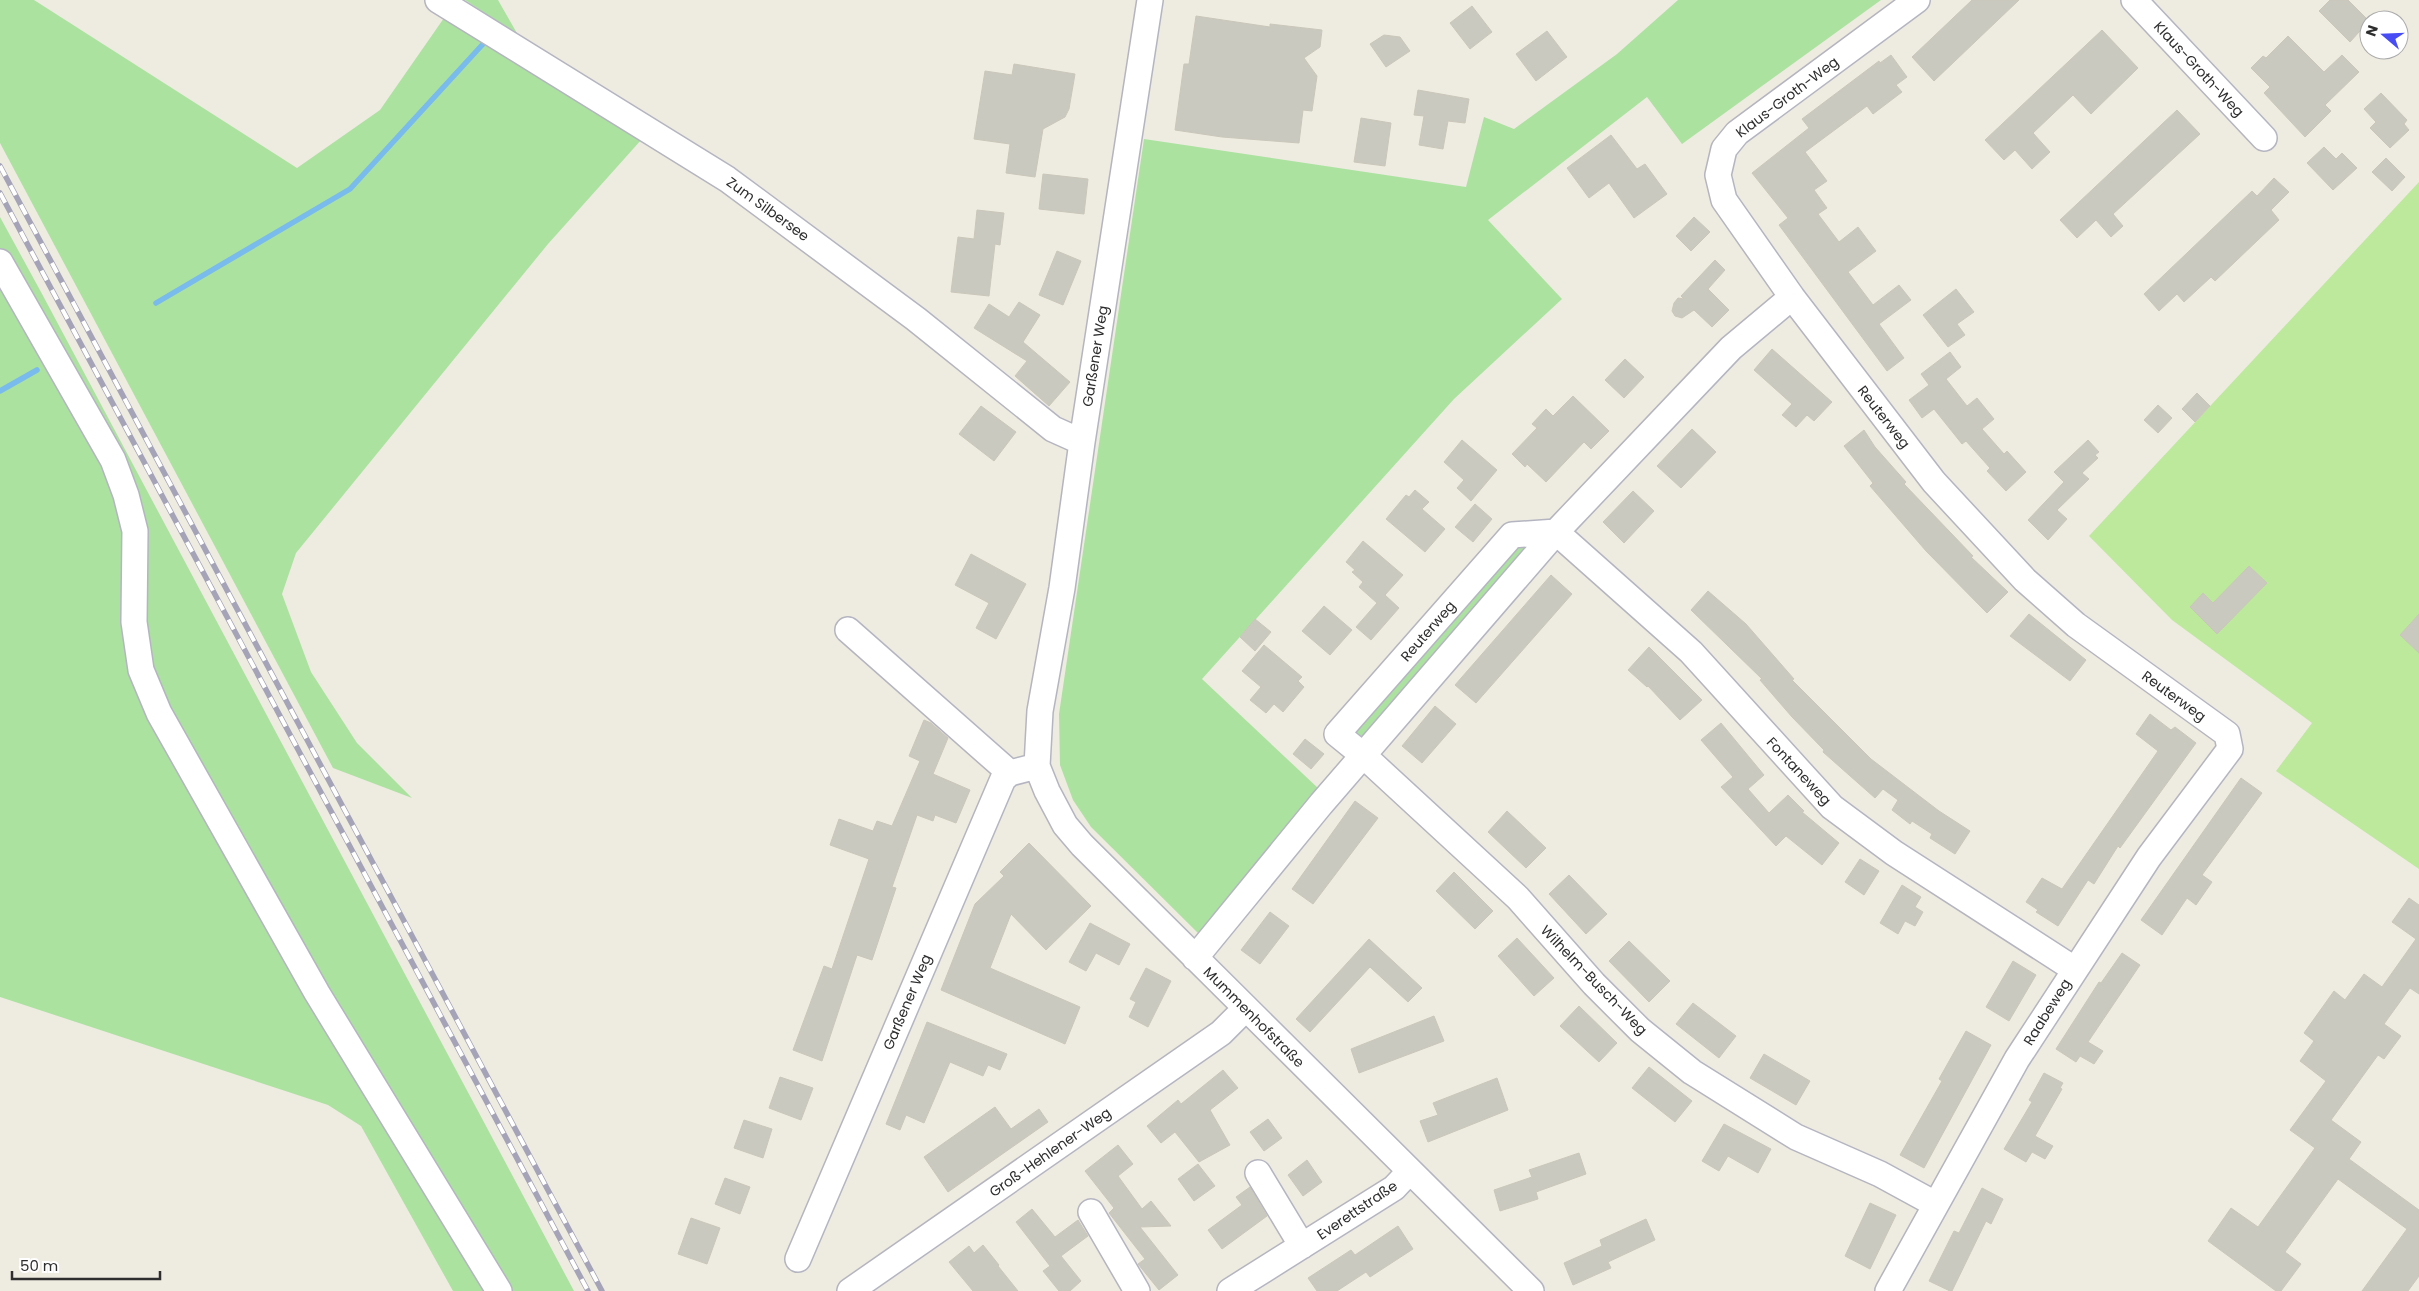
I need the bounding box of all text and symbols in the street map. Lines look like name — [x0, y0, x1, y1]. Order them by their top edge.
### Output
north arrow — [2359, 10, 2409, 60]
street label: Klaus-Groth-Weg — [2149, 17, 2249, 121]
text: N — [2361, 23, 2383, 39]
street label: Klaus-Groth-Weg — [1731, 52, 1843, 142]
street label: Zum Silbersee — [723, 172, 814, 246]
street label: Garßener Weg — [1077, 304, 1113, 408]
street label: Reuterweg — [1853, 381, 1915, 453]
street label: Reuterweg — [1396, 596, 1460, 666]
street label: Reuterweg — [2138, 666, 2210, 726]
street label: Fontaneweg — [1762, 732, 1836, 810]
street label: Wilhelm-Busch-Weg — [1536, 921, 1652, 1039]
street label: Garßener Weg — [878, 951, 936, 1053]
street label: Mummenhofstraße — [1199, 962, 1309, 1072]
street label: Raabeweg — [2019, 975, 2075, 1049]
street label: Groß-Hehlener-Weg — [985, 1102, 1115, 1202]
street label: Everettstraße — [1313, 1175, 1401, 1244]
scale bar — [12, 1248, 160, 1280]
text: 50 m — [20, 1255, 58, 1276]

